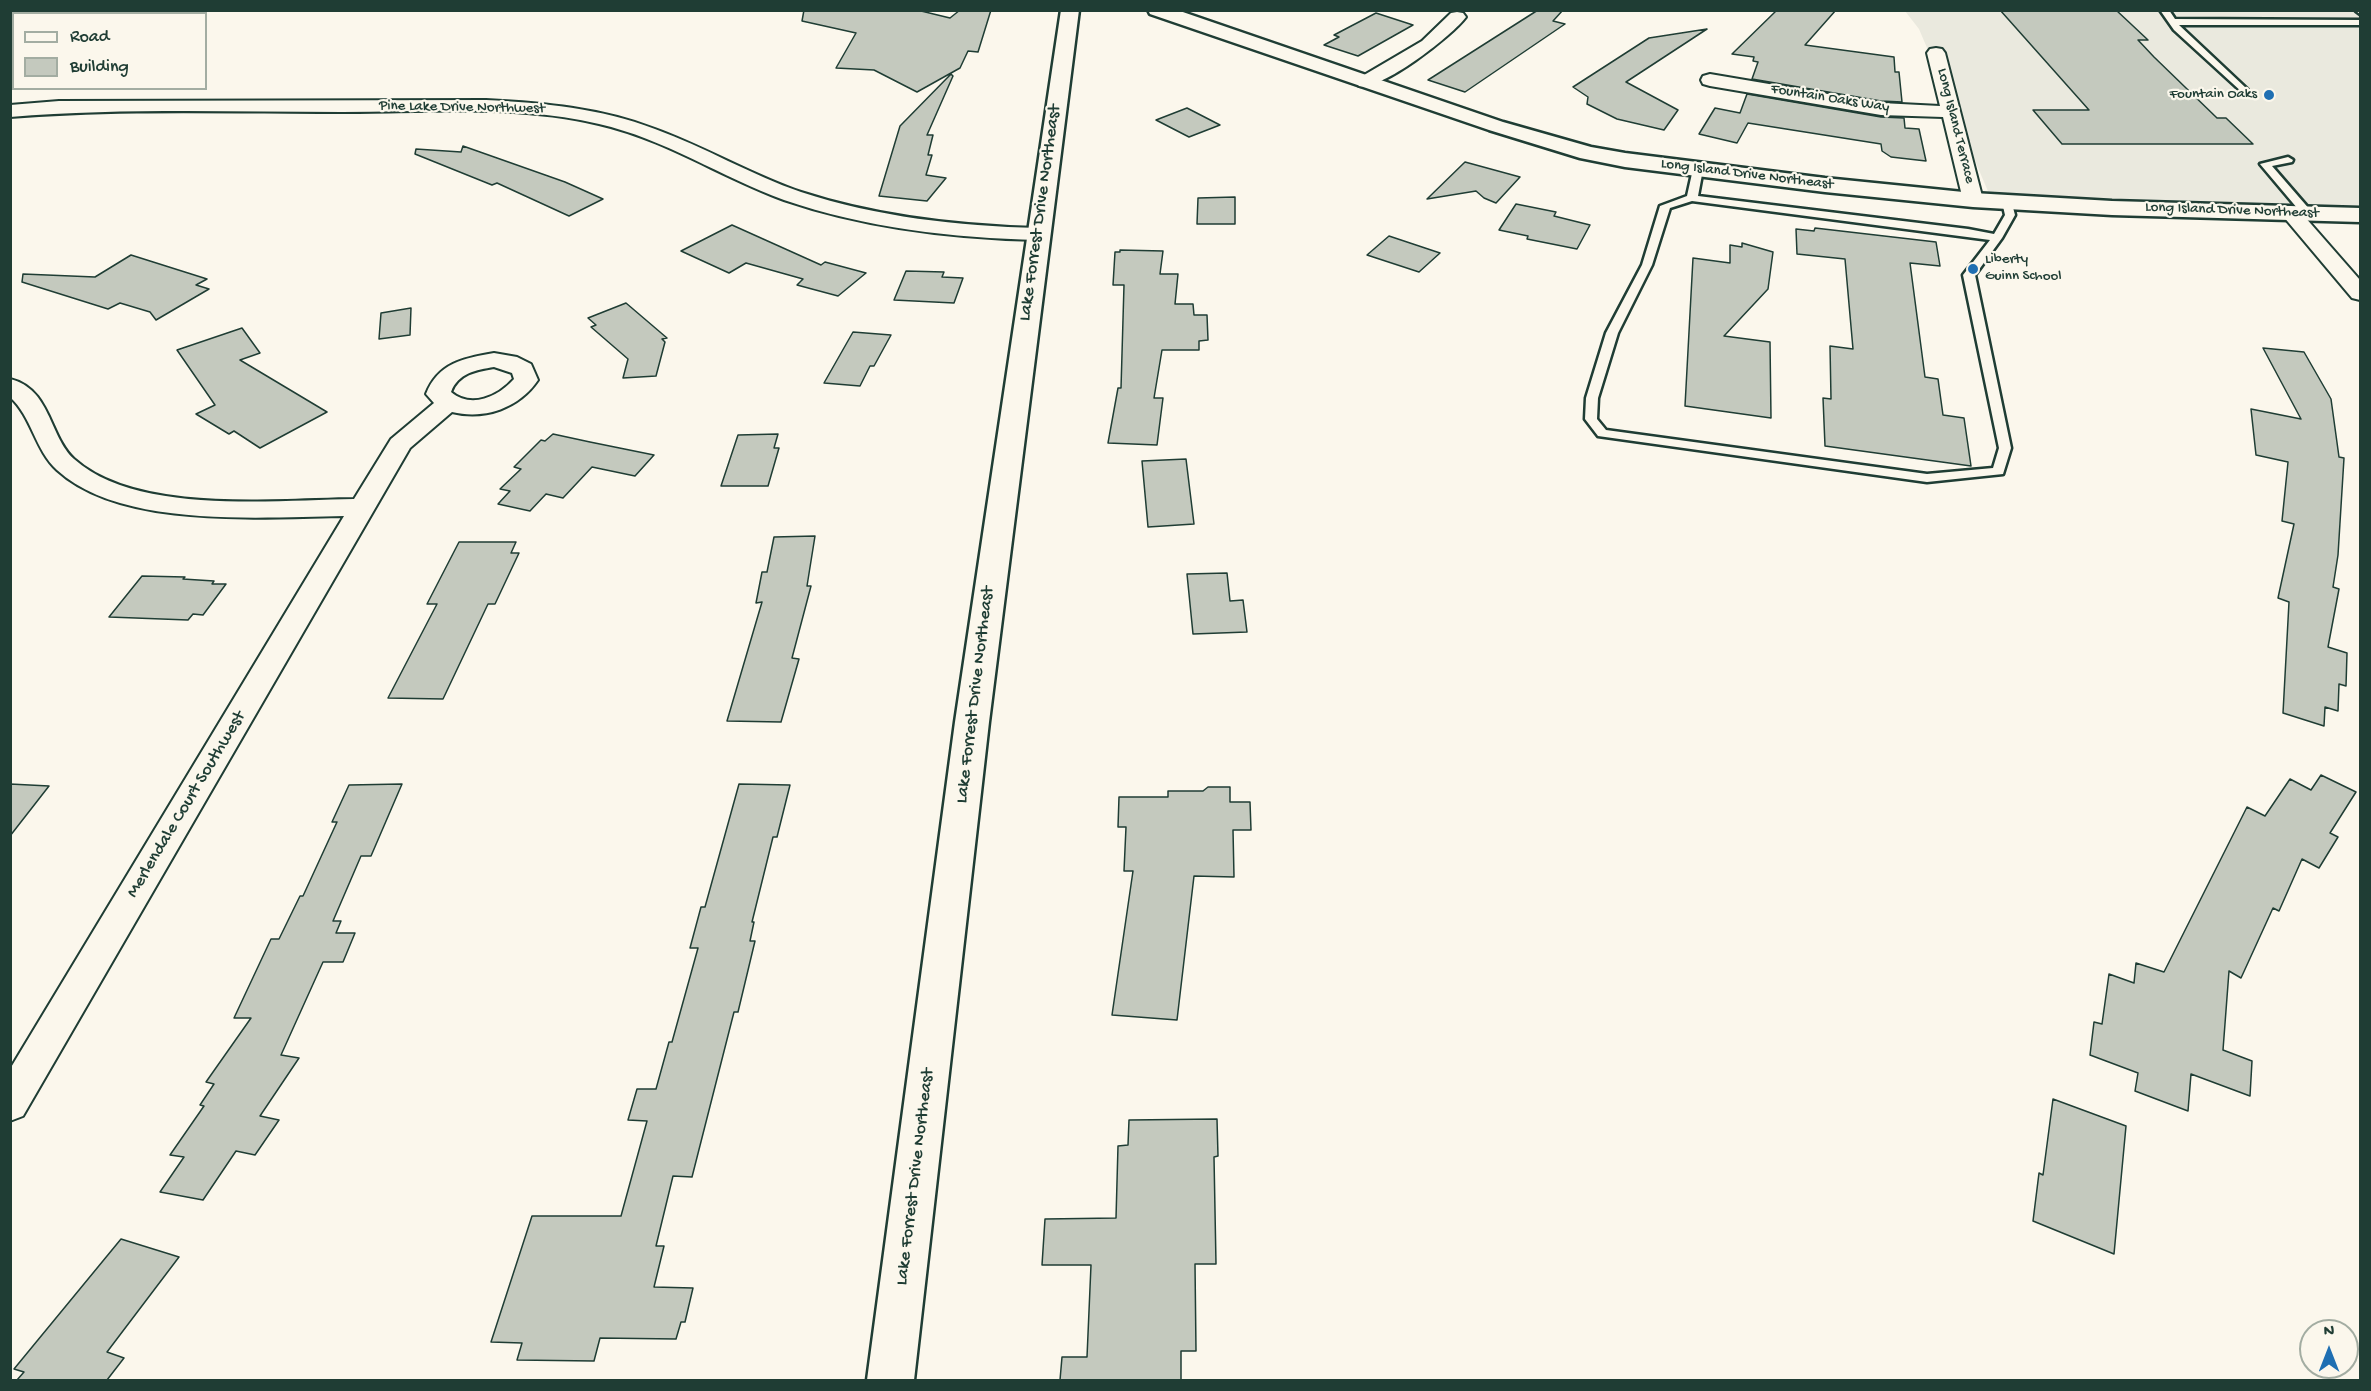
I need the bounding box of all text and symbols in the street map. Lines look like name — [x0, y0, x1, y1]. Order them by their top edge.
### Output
legend — [12, 12, 207, 90]
text: Road — [70, 27, 109, 48]
text: Building — [70, 57, 129, 78]
street label: Long Island Terrace — [1932, 67, 1978, 185]
street label: Fountain Oaks Way — [1770, 81, 1890, 117]
place label: Fountain Oaks — [2169, 86, 2257, 104]
marker: Fountain Oaks — [2262, 88, 2276, 102]
street label: Pine Lake Drive Northwest — [379, 98, 545, 118]
street label: Lake Forrest Drive Northeast — [1015, 103, 1067, 323]
street label: Long Island Drive Northeast — [1660, 155, 1834, 195]
street label: Long Island Drive Northeast — [2145, 199, 2319, 223]
place label: Liberty Guinn School — [1985, 251, 2062, 286]
marker: Liberty Guinn School — [1966, 262, 1980, 276]
street label: Lake Forrest Drive Northeast — [952, 585, 1000, 805]
street label: Merlendale Court Southwest — [123, 708, 251, 902]
street label: Lake Forrest Drive Northeast — [892, 1067, 940, 1287]
north arrow — [2299, 1319, 2359, 1379]
text: N — [2324, 1323, 2334, 1342]

